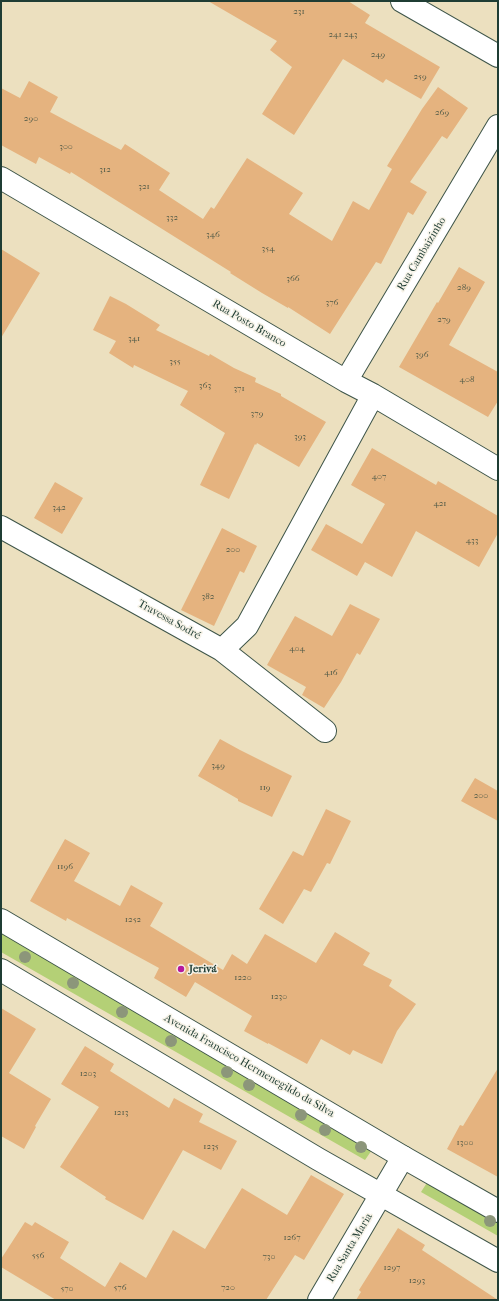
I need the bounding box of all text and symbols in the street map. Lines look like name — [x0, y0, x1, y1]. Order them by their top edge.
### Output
house number: 231 — [293, 7, 305, 17]
house number: 241-243 — [328, 30, 358, 40]
house number: 249 — [371, 50, 385, 60]
house number: 259 — [413, 72, 427, 82]
house number: 269 — [435, 108, 449, 118]
house number: 290 — [24, 114, 38, 124]
house number: 300 — [59, 142, 73, 152]
house number: 312 — [99, 165, 111, 175]
house number: 321 — [138, 182, 150, 192]
house number: 332 — [166, 213, 178, 223]
street label: Rua Cambaizinho — [395, 215, 449, 293]
house number: 346 — [206, 230, 220, 240]
house number: 354 — [262, 244, 274, 254]
house number: 366 — [286, 274, 300, 284]
house number: 289 — [457, 283, 471, 293]
street label: Rua Posto Branco — [210, 298, 288, 350]
house number: 376 — [326, 298, 338, 308]
house number: 279 — [437, 315, 451, 325]
house number: 341 — [128, 334, 140, 344]
house number: 396 — [415, 350, 429, 360]
house number: 355 — [169, 357, 181, 367]
house number: 408 — [460, 375, 474, 385]
house number: 363 — [199, 381, 211, 391]
house number: 371 — [233, 384, 245, 394]
house number: 379 — [251, 409, 263, 419]
house number: 393 — [294, 432, 306, 442]
house number: 407 — [372, 472, 386, 482]
house number: 421 — [433, 499, 447, 509]
house number: 342 — [52, 503, 66, 513]
house number: 433 — [466, 536, 478, 546]
house number: 200 — [226, 545, 240, 555]
house number: 382 — [202, 592, 214, 602]
street label: Travessa Sodré — [135, 597, 203, 643]
house number: 404 — [289, 644, 305, 654]
house number: 416 — [324, 668, 338, 678]
house number: 349 — [211, 761, 225, 771]
house number: 119 — [259, 783, 271, 793]
house number: 200 — [474, 791, 488, 801]
house number: 1196 — [57, 862, 73, 872]
house number: 1252 — [125, 915, 141, 925]
place label: Jerivá — [189, 962, 217, 976]
marker: Jerivá — [176, 964, 186, 974]
house number: 1220 — [234, 973, 252, 983]
house number: 1230 — [271, 992, 287, 1002]
street label: Avenida Francisco Hermenegildo da Silva — [162, 1012, 336, 1120]
house number: 1203 — [80, 1069, 96, 1079]
house number: 1213 — [114, 1108, 128, 1118]
house number: 1300 — [457, 1138, 473, 1148]
house number: 1235 — [203, 1142, 219, 1152]
street label: Rua Santa Maria — [324, 1211, 376, 1285]
house number: 1267 — [284, 1233, 300, 1243]
house number: 556 — [32, 1251, 44, 1261]
house number: 730 — [263, 1252, 275, 1262]
house number: 1297 — [384, 1263, 400, 1273]
house number: 1293 — [409, 1276, 425, 1286]
house number: 576 — [113, 1283, 127, 1293]
house number: 720 — [221, 1283, 235, 1293]
house number: 570 — [60, 1284, 74, 1294]

